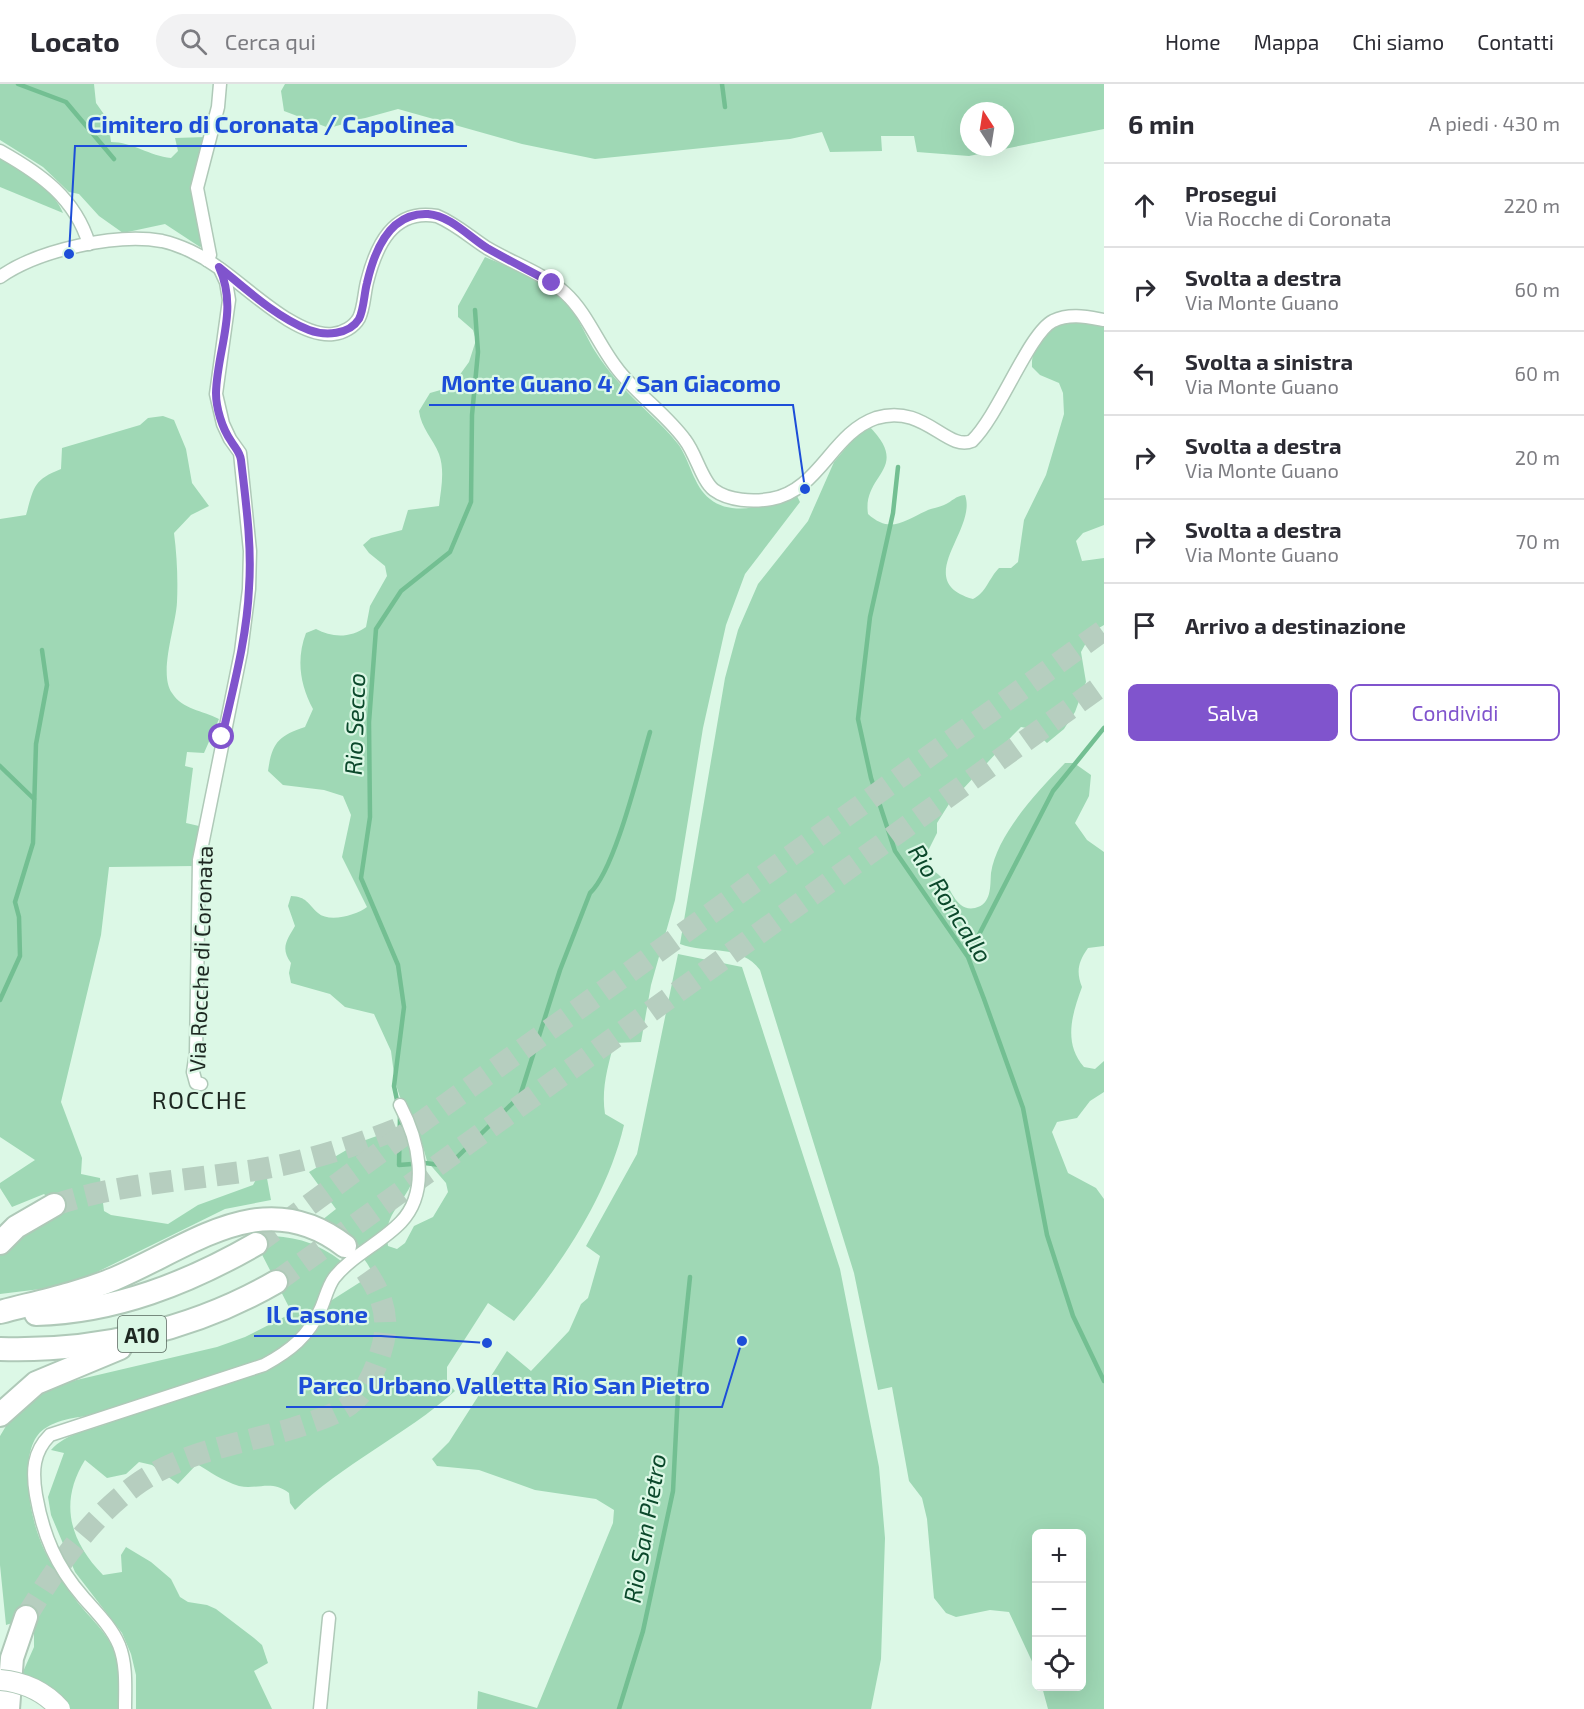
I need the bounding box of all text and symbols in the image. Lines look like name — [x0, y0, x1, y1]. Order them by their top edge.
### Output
search box — [156, 14, 576, 68]
text: Locato — [30, 24, 120, 58]
icon: search — [177, 25, 210, 58]
text: Cerca qui — [225, 28, 316, 54]
text: Home — [1165, 29, 1221, 54]
text: Mappa — [1254, 29, 1319, 54]
text: Chi siamo — [1352, 29, 1444, 54]
text: Contatti — [1477, 29, 1554, 54]
north arrow — [960, 102, 1014, 156]
callout: Cimitero di Coronata / Capolinea — [75, 104, 467, 146]
text: 6 min — [1128, 108, 1195, 139]
text: Cimitero di Coronata / Capolinea — [87, 109, 455, 138]
text: A piedi · 430 m — [1429, 111, 1560, 135]
text: Prosegui — [1185, 180, 1277, 206]
icon: ahead — [1128, 189, 1161, 222]
text: 220 m — [1503, 193, 1560, 217]
text: Via Rocche di Coronata — [1185, 206, 1391, 230]
text: Svolta a destra — [1185, 264, 1342, 290]
route end — [538, 269, 564, 295]
icon: right — [1128, 273, 1161, 306]
text: 60 m — [1515, 277, 1560, 301]
text: Via Monte Guano — [1185, 290, 1339, 314]
text: Svolta a sinistra — [1185, 348, 1353, 374]
icon: left — [1128, 357, 1161, 390]
text: 60 m — [1515, 361, 1560, 385]
callout: Monte Guano 4 / San Giacomo — [429, 363, 793, 405]
text: Monte Guano 4 / San Giacomo — [441, 368, 781, 397]
text: Via Monte Guano — [1185, 374, 1339, 398]
text: Svolta a destra — [1185, 432, 1342, 458]
icon: right — [1128, 441, 1161, 474]
text: 20 m — [1515, 445, 1560, 469]
text: Via Monte Guano — [1185, 458, 1339, 482]
text: Svolta a destra — [1185, 516, 1342, 542]
icon: right — [1128, 525, 1161, 558]
text: 70 m — [1516, 529, 1560, 553]
text: Via Monte Guano — [1185, 542, 1339, 566]
icon: arrive — [1128, 609, 1161, 642]
text: Arrivo a destinazione — [1185, 612, 1406, 638]
water label: Rio Secco — [338, 672, 370, 776]
button: Salva — [1128, 684, 1338, 741]
button: Condividi — [1350, 684, 1560, 741]
route start — [208, 723, 234, 749]
water label: Rio Roncallo — [903, 838, 999, 968]
street label: Via Rocche di Coronata — [183, 845, 217, 1073]
district label: ROCCHE — [152, 1085, 248, 1114]
callout: Il Casone — [254, 1294, 381, 1336]
text: Il Casone — [266, 1299, 368, 1328]
road number: A10 — [118, 1316, 166, 1352]
callout: Parco Urbano Valletta Rio San Pietro — [286, 1365, 722, 1407]
text: Parco Urbano Valletta Rio San Pietro — [298, 1370, 710, 1399]
water label: Rio San Pietro — [617, 1451, 671, 1605]
map controls — [1032, 1529, 1086, 1691]
button: + — [1032, 1529, 1086, 1583]
button: − — [1032, 1583, 1086, 1637]
button: locate — [1032, 1637, 1086, 1691]

